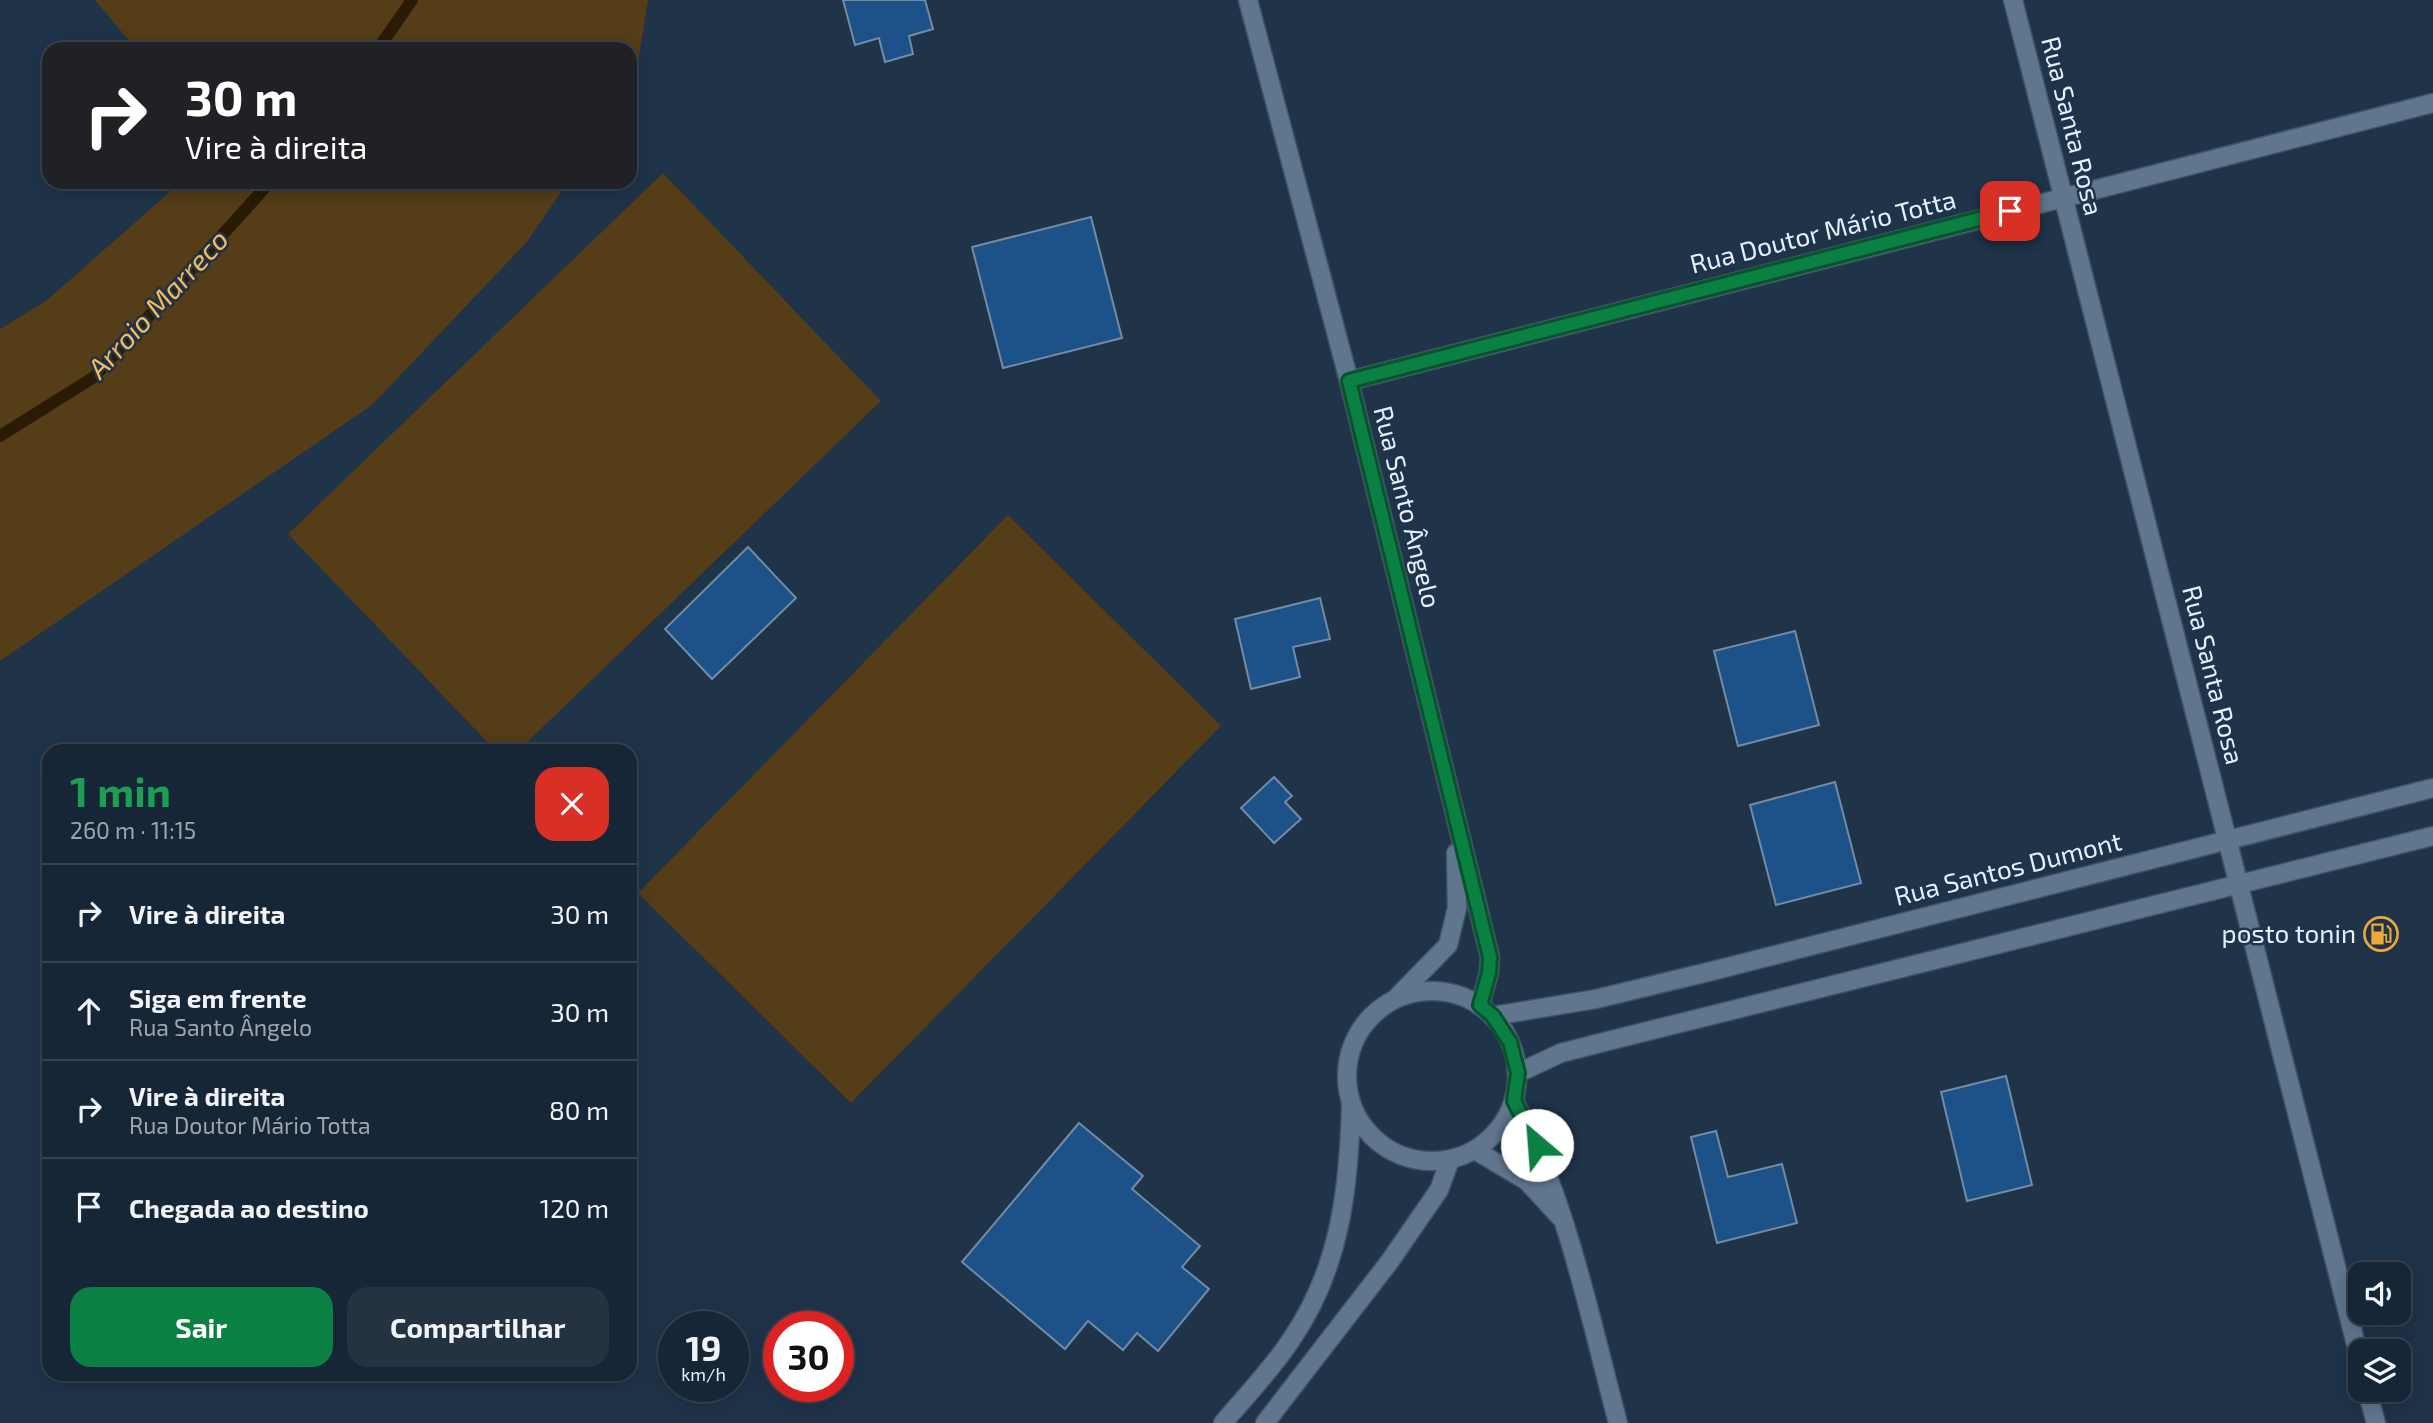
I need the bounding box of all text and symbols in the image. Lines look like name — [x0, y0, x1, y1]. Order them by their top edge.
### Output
street label: Rua Santa Rosa — [2036, 33, 2111, 218]
text: 30 m — [185, 67, 297, 126]
icon: right — [70, 70, 161, 161]
text: Vire à direita — [185, 127, 367, 165]
pin — [1980, 181, 2040, 241]
street label: Rua Doutor Mário Totta — [1686, 182, 1959, 279]
icon: arrive — [1991, 192, 2029, 230]
water label: Arroio Marreco — [79, 222, 235, 385]
street label: Rua Santo Ângelo — [1368, 402, 1449, 611]
street label: Rua Santa Rosa — [2177, 582, 2252, 767]
text: 1 min — [70, 765, 171, 815]
button: close — [535, 767, 609, 841]
text: 260 m · 11:15 — [70, 816, 196, 844]
street label: Rua Santos Dumont — [1891, 824, 2125, 911]
icon: right — [70, 894, 108, 932]
text: Vire à direita — [129, 898, 285, 929]
text: 30 m — [550, 898, 609, 929]
fuel station icon: posto tonin — [2362, 915, 2400, 953]
place label: posto tonin — [2222, 917, 2356, 948]
text: Siga em frente — [129, 982, 307, 1013]
icon: ahead — [70, 992, 108, 1030]
text: 30 m — [550, 996, 609, 1027]
text: Rua Santo Ângelo — [129, 1013, 312, 1041]
text: Vire à direita — [129, 1080, 285, 1111]
icon: right — [70, 1090, 108, 1128]
text: 80 m — [549, 1094, 609, 1125]
position arrow — [1500, 1108, 1574, 1182]
text: Rua Doutor Mário Totta — [129, 1111, 371, 1139]
icon: arrive — [70, 1188, 108, 1226]
text: Chegada ao destino — [129, 1192, 369, 1223]
text: 120 m — [540, 1192, 609, 1223]
map controls — [2348, 1262, 2411, 1402]
button: sound — [2348, 1262, 2411, 1325]
button: Sair — [70, 1287, 333, 1367]
button: Compartilhar — [347, 1287, 609, 1367]
speed limit sign: 30 — [763, 1311, 854, 1402]
text: 19 — [686, 1326, 721, 1368]
button: layers — [2348, 1339, 2411, 1402]
text: km/h — [681, 1363, 726, 1385]

